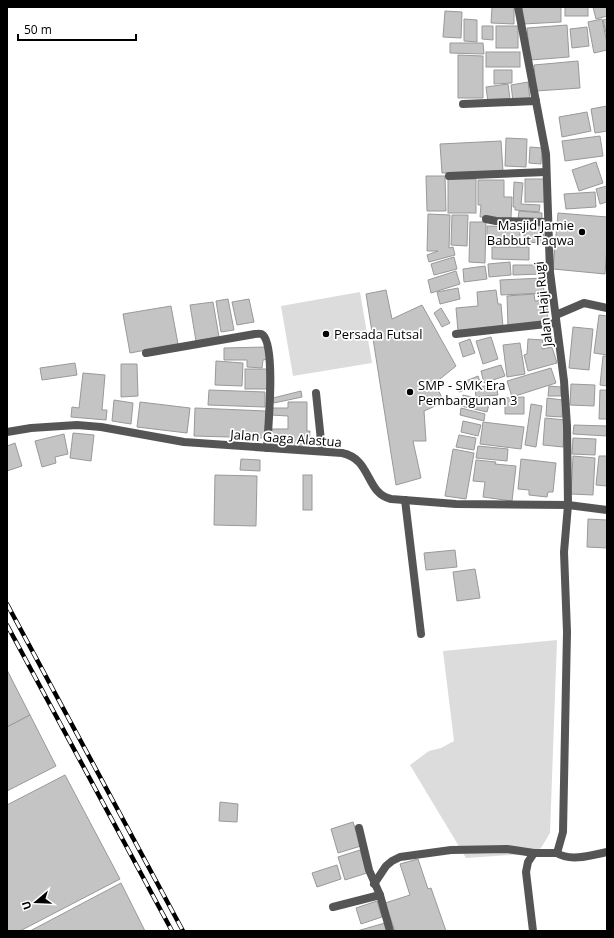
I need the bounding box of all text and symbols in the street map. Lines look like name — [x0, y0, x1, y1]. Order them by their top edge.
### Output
scale bar — [18, 16, 136, 42]
text: 50 m — [24, 21, 52, 38]
place label: Masjid Jamie Babbut Taqwa — [487, 216, 574, 249]
marker: Masjid Jamie Babbut Taqwa — [577, 227, 587, 237]
street label: Jalan Haji Rugi — [530, 260, 557, 350]
place label: Persada Futsal — [334, 325, 422, 343]
marker: Persada Futsal — [321, 329, 331, 339]
place label: SMP - SMK Era Pembangunan 3 — [418, 376, 517, 409]
marker: SMP - SMK Era Pembangunan 3 — [405, 387, 415, 397]
street label: Jalan Gaga Alastua — [228, 425, 342, 451]
north arrow — [16, 882, 56, 922]
text: U — [18, 899, 35, 912]

